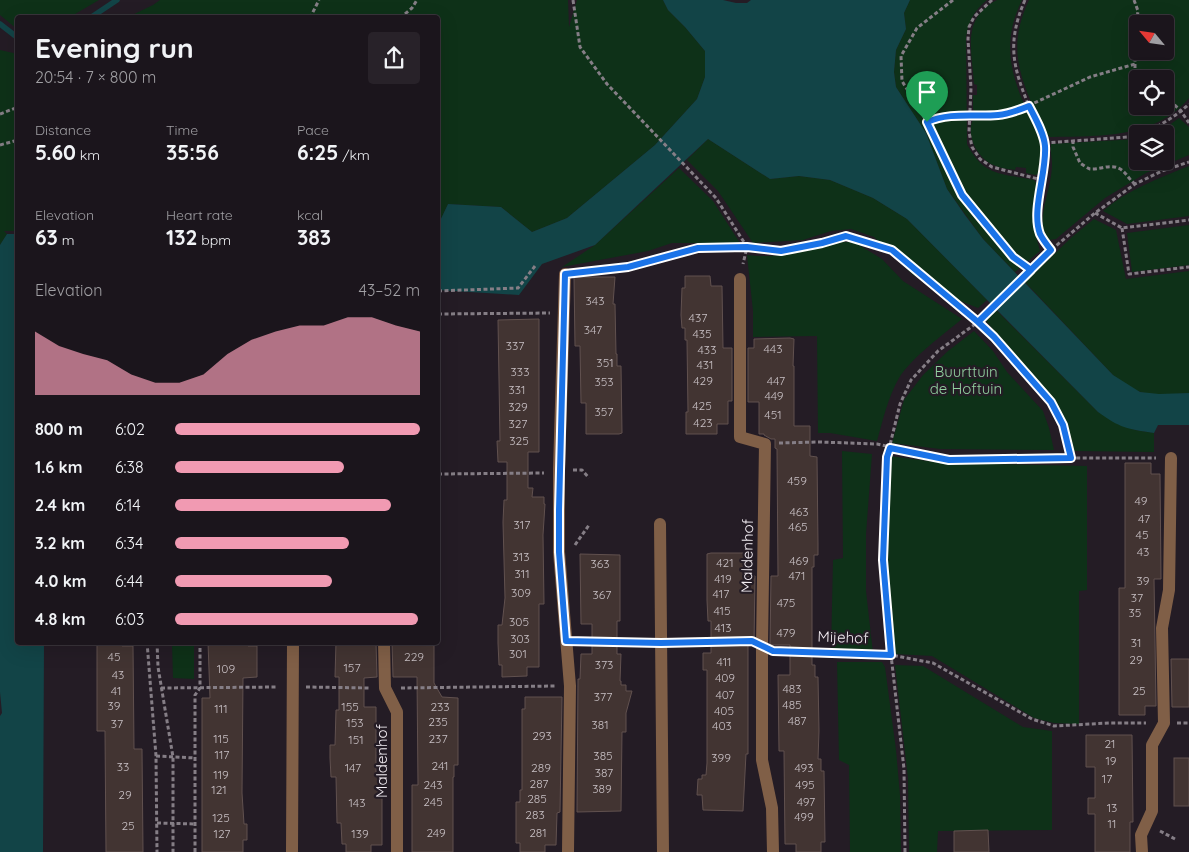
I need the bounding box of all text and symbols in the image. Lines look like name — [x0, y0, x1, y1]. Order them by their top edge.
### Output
north arrow — [1129, 15, 1174, 60]
map controls — [1129, 15, 1174, 170]
text: Evening run — [35, 30, 194, 65]
button: share — [368, 32, 420, 84]
text: 20:54 · 7 × 800 m — [35, 67, 156, 87]
button: locate — [1129, 70, 1174, 115]
pin — [906, 71, 948, 122]
icon: arrive — [913, 78, 941, 106]
text: Distance — [35, 121, 91, 139]
text: Time — [166, 121, 198, 139]
text: Pace — [297, 121, 329, 139]
button: layers — [1129, 125, 1174, 170]
text: 5.60 — [35, 139, 76, 165]
text: 35:56 — [166, 139, 219, 165]
text: 6:25 — [297, 139, 338, 165]
text: km — [76, 146, 100, 164]
text: /km — [338, 146, 370, 164]
text: Elevation — [35, 206, 94, 224]
text: Heart rate — [166, 206, 233, 224]
text: kcal — [297, 206, 323, 224]
text: 63 — [35, 224, 58, 250]
text: 132 — [166, 224, 197, 250]
text: 383 — [297, 224, 331, 250]
text: m — [58, 231, 74, 249]
text: bpm — [197, 231, 231, 249]
text: Elevation — [35, 280, 102, 300]
text: 43–52 m — [358, 280, 420, 300]
house number: 343 — [586, 293, 604, 308]
house number: 437 — [689, 310, 707, 325]
house number: 347 — [584, 322, 602, 337]
house number: 435 — [692, 326, 712, 341]
house number: 337 — [506, 338, 524, 353]
house number: 443 — [764, 341, 782, 356]
house number: 433 — [698, 342, 716, 357]
house number: 351 — [596, 355, 614, 370]
house number: 431 — [696, 357, 714, 372]
park label: Buurttuin de Hoftuin — [930, 362, 1002, 398]
house number: 333 — [511, 364, 529, 379]
house number: 429 — [693, 373, 713, 388]
house number: 447 — [767, 373, 785, 388]
house number: 353 — [594, 374, 614, 389]
house number: 331 — [508, 382, 526, 397]
house number: 449 — [764, 388, 784, 403]
house number: 425 — [692, 398, 712, 413]
house number: 329 — [508, 399, 528, 414]
house number: 357 — [595, 404, 613, 419]
house number: 451 — [764, 407, 782, 422]
house number: 423 — [693, 415, 713, 430]
house number: 327 — [509, 416, 527, 431]
text: 800 m — [35, 419, 83, 439]
text: 6:02 — [115, 419, 145, 439]
house number: 325 — [509, 433, 529, 448]
text: 1.6 km — [35, 457, 82, 477]
text: 6:38 — [115, 457, 144, 477]
house number: 459 — [787, 473, 807, 488]
house number: 49 — [1135, 493, 1148, 508]
text: 2.4 km — [35, 495, 85, 515]
text: 6:14 — [115, 495, 141, 515]
house number: 463 — [789, 504, 809, 519]
house number: 47 — [1138, 511, 1150, 526]
house number: 317 — [514, 517, 530, 532]
street label: Maldenhof — [737, 518, 757, 593]
house number: 465 — [788, 519, 808, 534]
house number: 45 — [1136, 527, 1148, 542]
text: 3.2 km — [35, 533, 85, 553]
text: 6:34 — [115, 533, 143, 553]
house number: 43 — [1137, 544, 1149, 559]
house number: 313 — [512, 549, 530, 564]
house number: 469 — [789, 553, 809, 568]
house number: 421 — [716, 555, 734, 570]
house number: 363 — [590, 556, 610, 571]
house number: 311 — [514, 566, 530, 581]
house number: 471 — [788, 568, 806, 583]
text: 4.0 km — [35, 571, 87, 591]
text: 6:44 — [115, 571, 143, 591]
house number: 419 — [714, 571, 732, 586]
house number: 39 — [1137, 573, 1150, 588]
house number: 309 — [511, 585, 531, 600]
house number: 417 — [713, 586, 729, 601]
house number: 367 — [593, 587, 611, 602]
house number: 37 — [1131, 590, 1143, 605]
house number: 475 — [777, 595, 795, 610]
house number: 415 — [713, 603, 731, 618]
house number: 35 — [1129, 605, 1141, 620]
text: 4.8 km — [35, 609, 86, 629]
text: 6:03 — [115, 609, 145, 629]
house number: 305 — [509, 614, 529, 629]
house number: 413 — [715, 620, 731, 635]
house number: 479 — [777, 625, 796, 640]
street label: Mijehof — [817, 627, 869, 647]
house number: 303 — [510, 631, 530, 646]
house number: 31 — [1131, 635, 1141, 650]
house number: 301 — [509, 646, 527, 661]
house number: 45 — [108, 649, 120, 664]
house number: 229 — [404, 649, 424, 664]
house number: 29 — [1129, 652, 1143, 667]
house number: 411 — [716, 654, 732, 669]
house number: 373 — [595, 657, 613, 672]
house number: 157 — [343, 660, 361, 675]
house number: 109 — [217, 661, 235, 676]
house number: 43 — [112, 667, 124, 682]
house number: 409 — [715, 670, 735, 685]
house number: 483 — [782, 681, 802, 696]
house number: 41 — [111, 683, 121, 698]
house number: 25 — [1132, 683, 1146, 698]
house number: 407 — [716, 687, 734, 702]
house number: 377 — [594, 689, 612, 704]
house number: 485 — [782, 697, 802, 712]
house number: 39 — [108, 698, 121, 713]
house number: 155 — [341, 699, 359, 714]
house number: 233 — [430, 699, 450, 714]
house number: 111 — [214, 701, 228, 716]
house number: 405 — [714, 703, 734, 718]
house number: 487 — [788, 713, 806, 728]
house number: 235 — [428, 714, 448, 729]
house number: 153 — [346, 715, 364, 730]
house number: 37 — [111, 716, 123, 731]
house number: 381 — [591, 717, 609, 732]
house number: 403 — [712, 718, 732, 733]
street label: Maldenhof — [372, 723, 391, 798]
house number: 293 — [532, 728, 552, 743]
house number: 115 — [213, 731, 229, 746]
house number: 237 — [428, 731, 448, 746]
house number: 151 — [348, 732, 364, 747]
house number: 21 — [1104, 736, 1116, 751]
house number: 117 — [214, 747, 230, 762]
house number: 385 — [593, 748, 613, 763]
house number: 399 — [711, 750, 731, 765]
house number: 19 — [1105, 753, 1117, 768]
house number: 241 — [431, 758, 449, 773]
house number: 33 — [117, 759, 129, 774]
house number: 147 — [345, 760, 361, 775]
house number: 289 — [531, 760, 551, 775]
house number: 493 — [794, 760, 814, 775]
house number: 387 — [595, 765, 613, 780]
house number: 119 — [213, 767, 229, 782]
house number: 17 — [1102, 771, 1112, 786]
house number: 287 — [530, 776, 548, 791]
house number: 243 — [423, 777, 443, 792]
house number: 495 — [795, 777, 815, 792]
house number: 389 — [592, 781, 612, 796]
house number: 121 — [211, 782, 227, 797]
house number: 29 — [118, 787, 132, 802]
house number: 285 — [527, 791, 547, 806]
house number: 245 — [423, 794, 443, 809]
house number: 497 — [797, 794, 815, 809]
house number: 143 — [349, 795, 365, 810]
house number: 13 — [1107, 800, 1117, 815]
house number: 283 — [525, 807, 545, 822]
house number: 499 — [794, 809, 814, 824]
house number: 125 — [212, 810, 230, 825]
house number: 11 — [1108, 816, 1116, 831]
house number: 25 — [121, 818, 135, 833]
house number: 249 — [426, 825, 446, 840]
house number: 281 — [529, 825, 547, 840]
house number: 127 — [213, 826, 231, 841]
house number: 139 — [351, 826, 369, 841]

